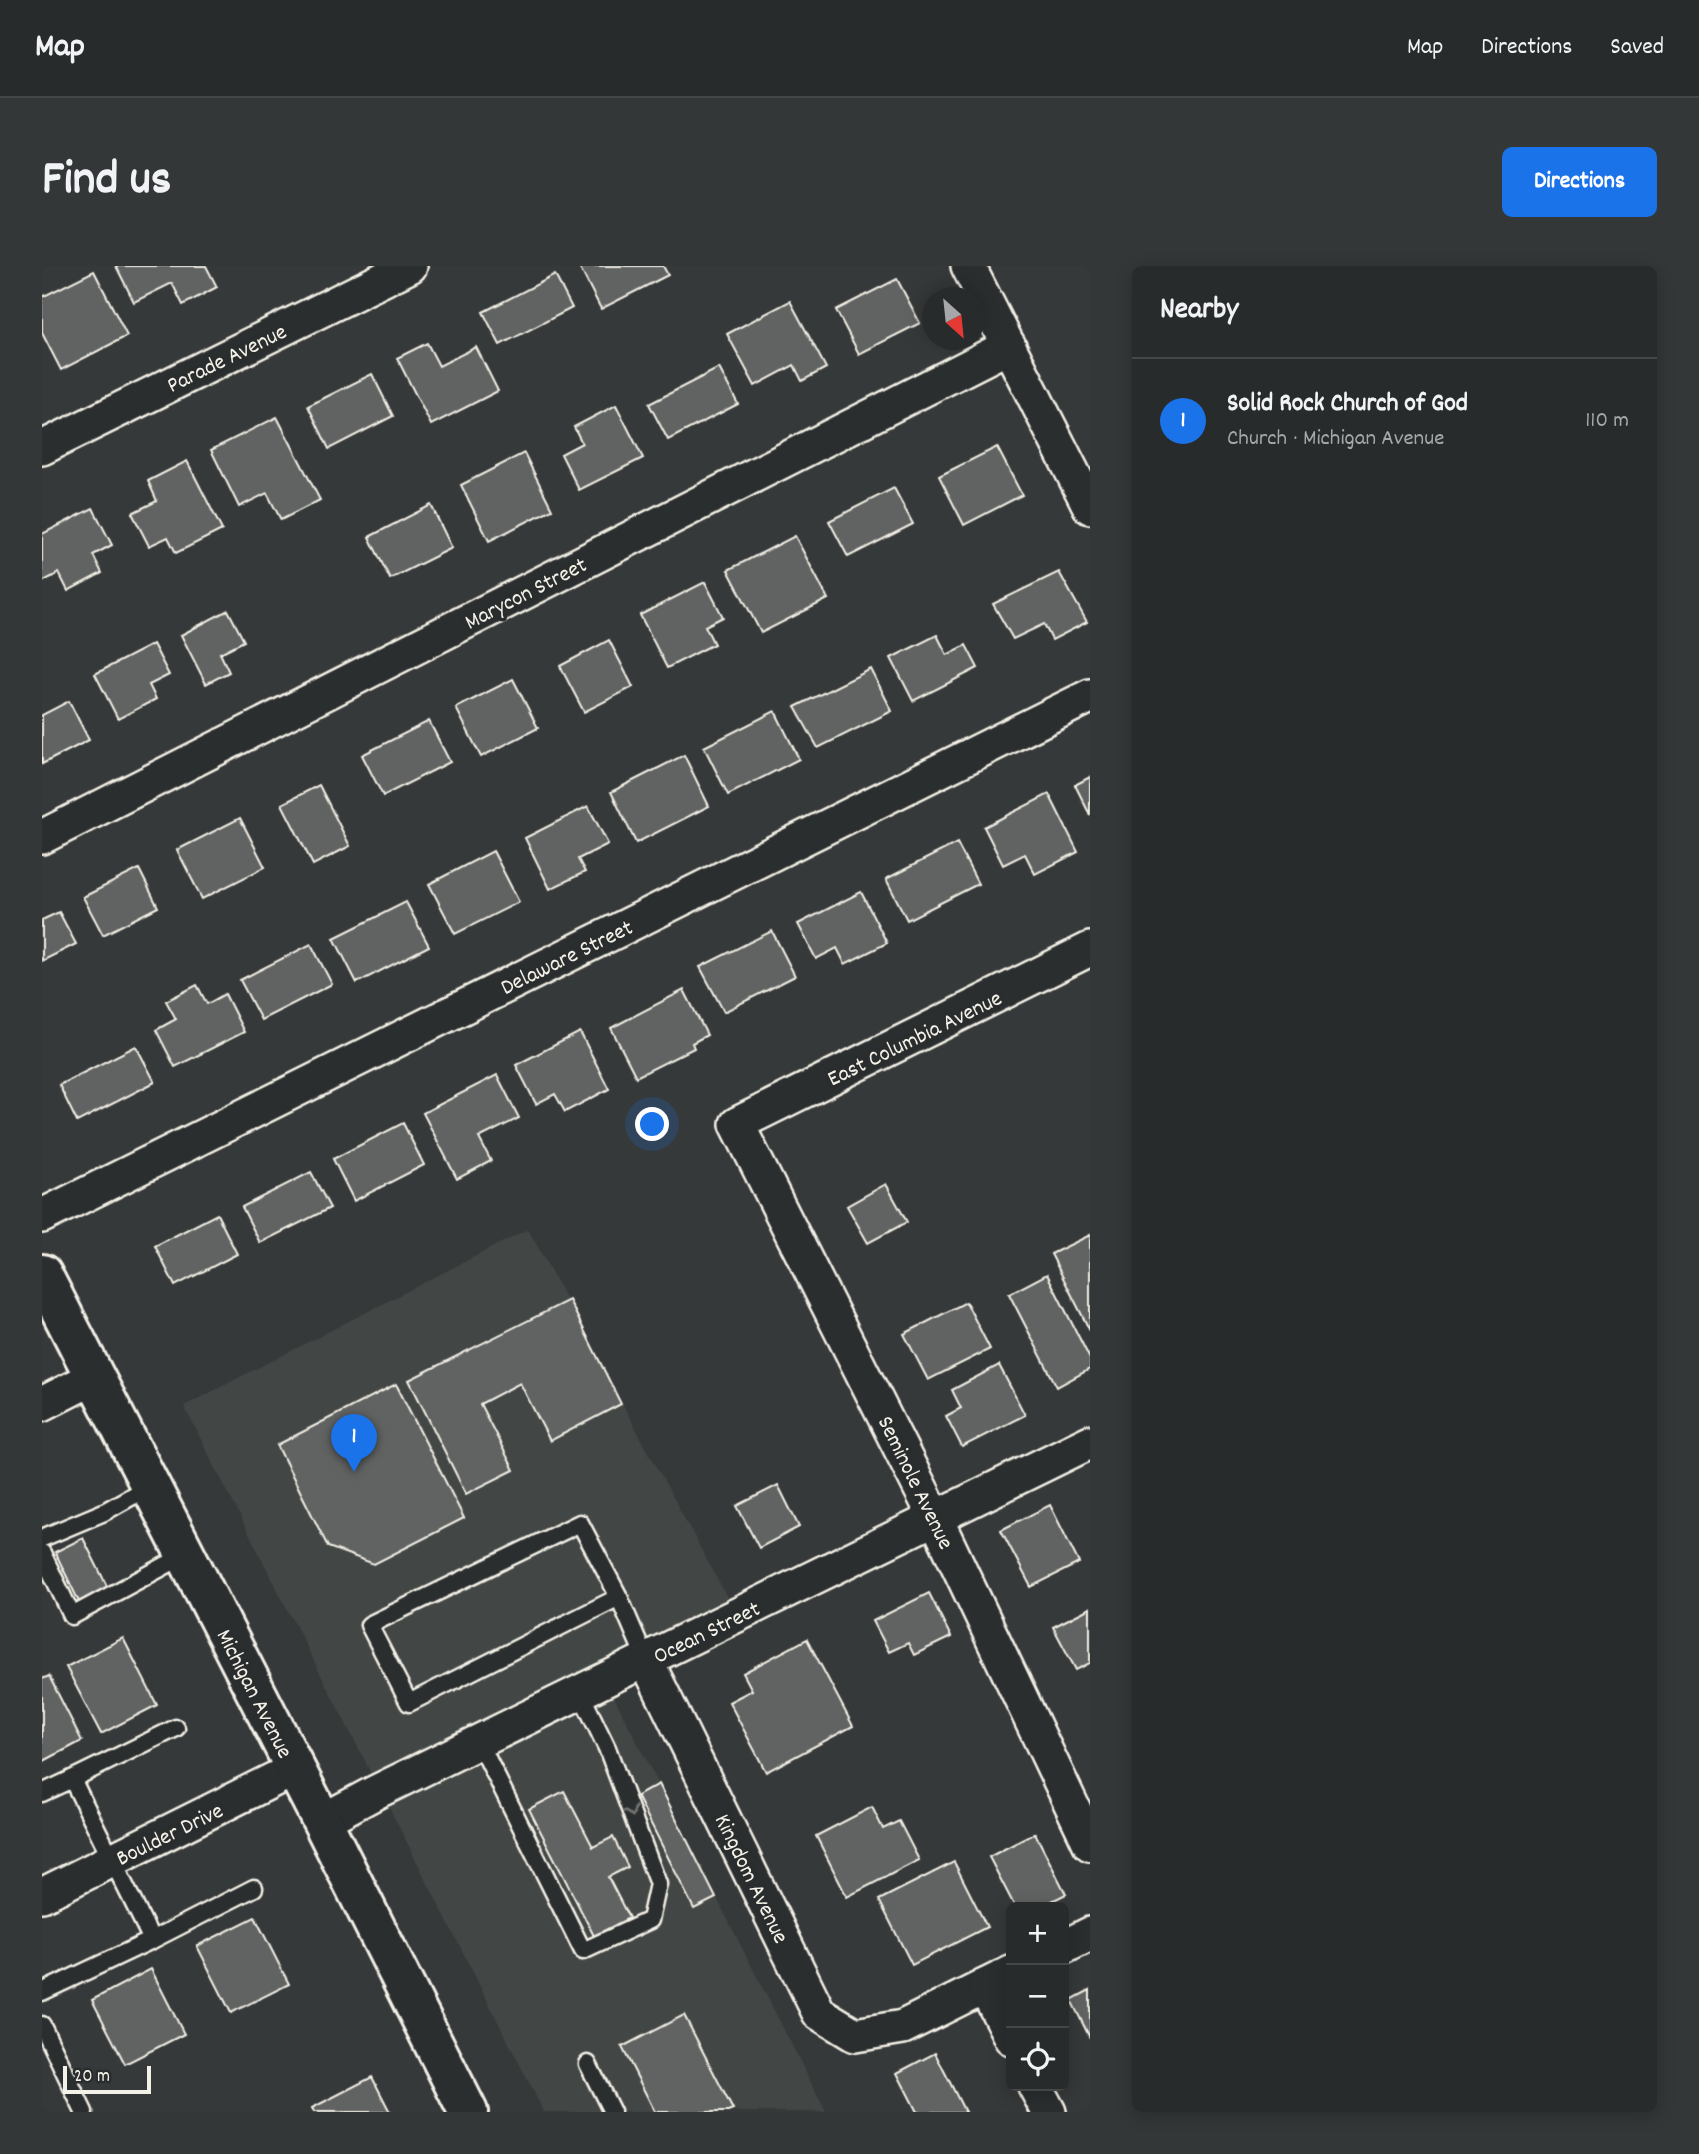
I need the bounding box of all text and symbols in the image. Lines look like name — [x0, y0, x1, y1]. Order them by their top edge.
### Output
text: Map — [35, 25, 85, 72]
text: Map — [1407, 31, 1443, 65]
text: Directions — [1481, 31, 1572, 65]
text: Saved — [1610, 31, 1664, 65]
text: Find us — [42, 147, 171, 217]
button: Directions — [1502, 147, 1657, 217]
north arrow — [922, 287, 985, 350]
text: Nearby — [1160, 290, 1238, 333]
street label: Parade Avenue — [162, 317, 293, 403]
text: Solid Rock Church of God — [1227, 386, 1468, 423]
text: 1 — [1180, 405, 1186, 438]
text: 110 m — [1585, 405, 1629, 438]
text: Church · Michigan Avenue — [1227, 423, 1444, 456]
street label: Marycon Street — [460, 550, 594, 640]
street label: Delaware Street — [496, 913, 639, 1005]
street label: East Columbia Avenue — [823, 984, 1008, 1097]
your location — [635, 1107, 669, 1141]
street label: Seminole Avenue — [867, 1411, 960, 1556]
pin: 1 — [331, 1414, 377, 1472]
street label: Ocean Street — [649, 1594, 767, 1674]
street label: Michigan Avenue — [206, 1624, 300, 1765]
street label: Boulder Drive — [111, 1796, 230, 1876]
one-way arrow — [623, 1805, 637, 1817]
street label: Kingdom Avenue — [704, 1809, 795, 1950]
map controls — [1006, 1902, 1069, 2091]
button: + — [1006, 1902, 1069, 1965]
button: − — [1006, 1965, 1069, 2028]
button: locate — [1006, 2028, 1069, 2091]
scale bar — [63, 2063, 150, 2095]
text: 20 m — [74, 2064, 110, 2091]

